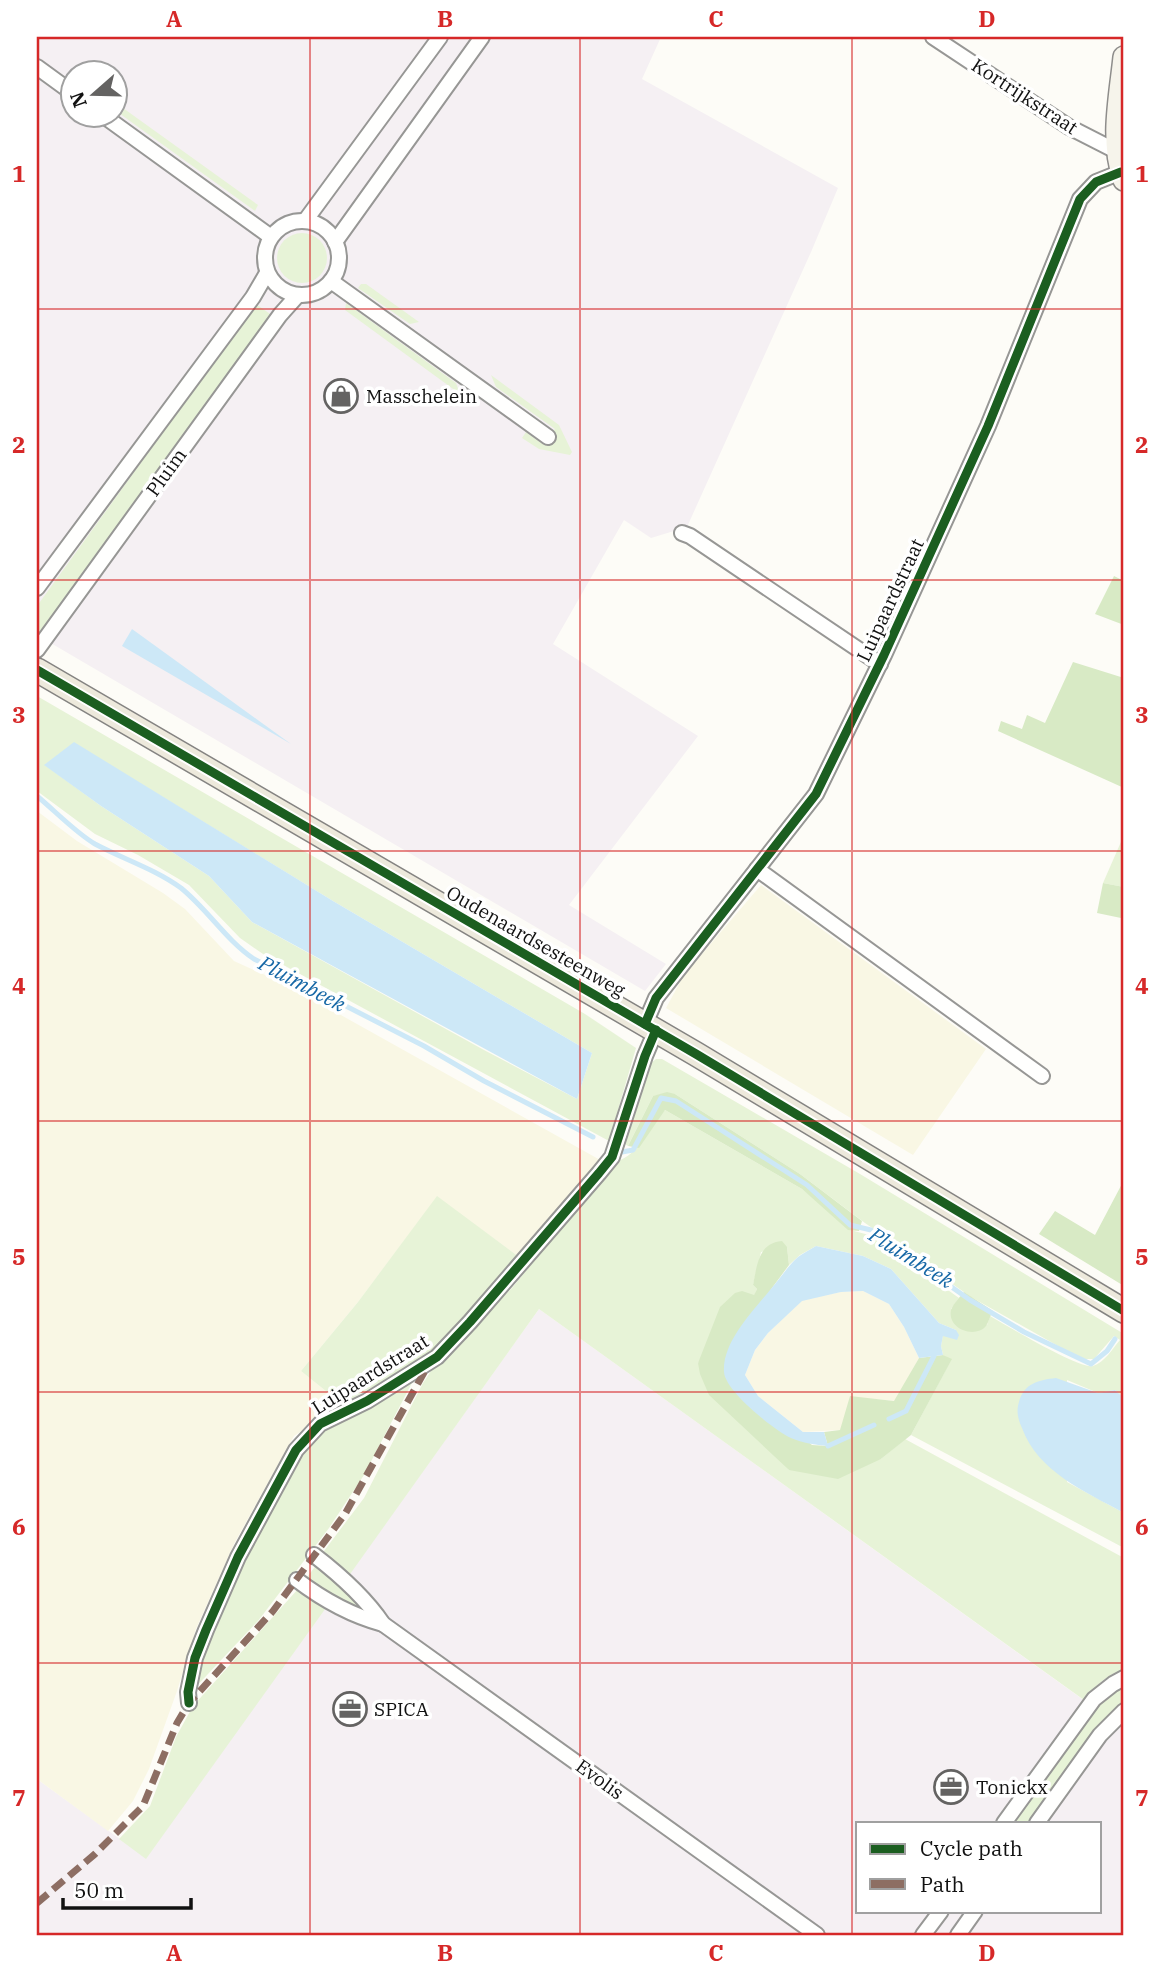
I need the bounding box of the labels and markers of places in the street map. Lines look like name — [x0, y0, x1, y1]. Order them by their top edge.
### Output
shop icon: Masschelein — [322, 377, 360, 415]
place label: Masschelein — [366, 384, 477, 408]
office icon: SPICA — [331, 1690, 369, 1728]
place label: SPICA — [374, 1697, 429, 1721]
office icon: Tonickx — [932, 1768, 970, 1806]
place label: Tonickx — [976, 1775, 1048, 1799]

